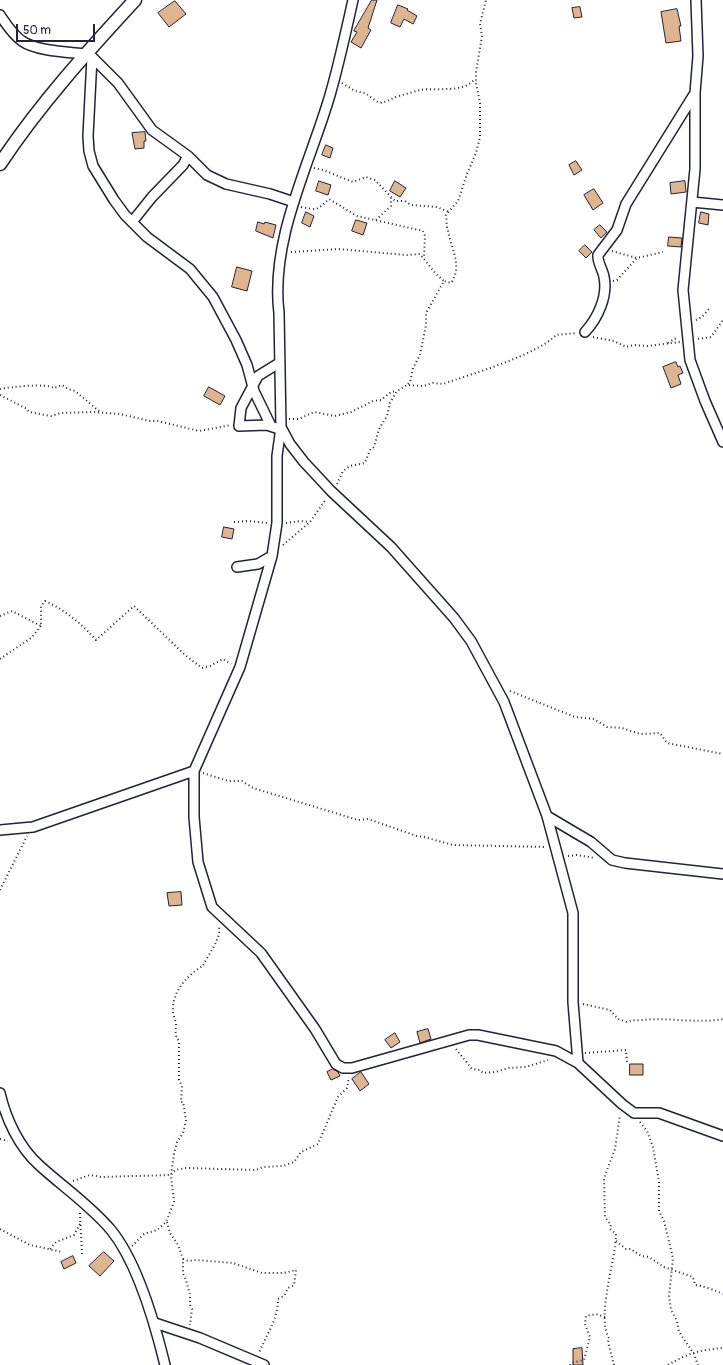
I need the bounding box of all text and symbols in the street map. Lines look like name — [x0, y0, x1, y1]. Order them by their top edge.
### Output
scale bar — [18, 16, 97, 42]
text: 50 m — [23, 23, 51, 38]

